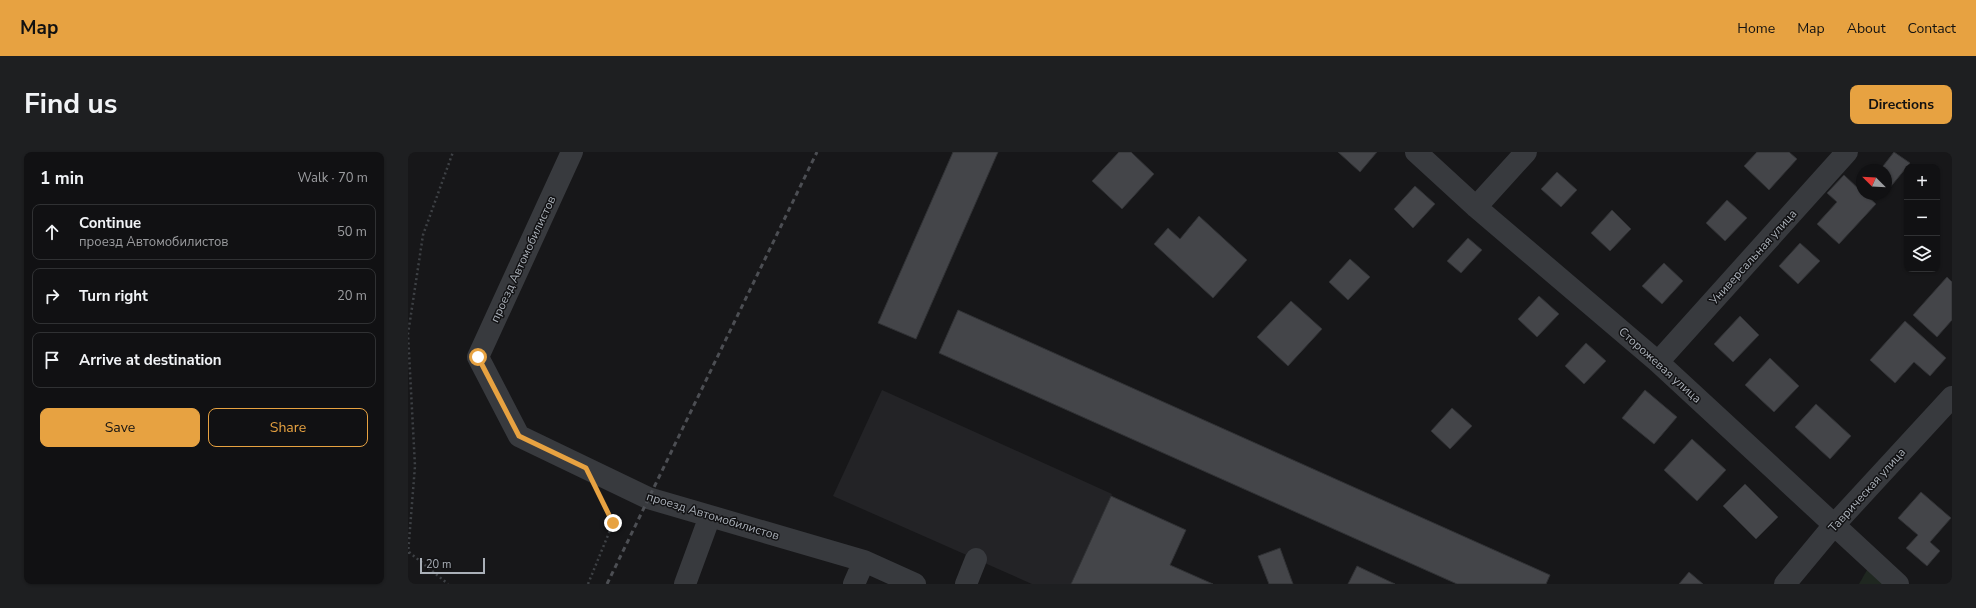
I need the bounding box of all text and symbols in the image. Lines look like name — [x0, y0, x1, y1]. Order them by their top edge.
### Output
text: Map — [20, 15, 58, 41]
text: Home — [1737, 19, 1775, 38]
text: Map — [1797, 19, 1825, 38]
text: About — [1847, 19, 1886, 38]
text: Contact — [1908, 19, 1956, 38]
text: Find us — [24, 85, 118, 123]
button: Directions — [1850, 85, 1952, 124]
north arrow — [1856, 164, 1892, 200]
map controls — [1904, 164, 1940, 272]
button: + — [1904, 164, 1940, 200]
text: 1 min — [40, 167, 84, 190]
text: Walk · 70 m — [297, 169, 368, 187]
street label: проезд Автомобилистов — [487, 193, 560, 325]
button: − — [1904, 200, 1940, 236]
street label: Универсальная улица — [1705, 206, 1800, 309]
text: Continue — [79, 213, 141, 233]
icon: ahead — [41, 221, 63, 243]
text: 50 m — [337, 223, 367, 241]
text: проезд Автомобилистов — [79, 233, 228, 251]
button: layers — [1904, 236, 1940, 272]
icon: right — [41, 285, 63, 307]
text: Turn right — [79, 286, 148, 306]
text: 20 m — [337, 287, 367, 305]
street label: Сторожевая улица — [1615, 324, 1705, 406]
route start — [469, 348, 487, 366]
icon: arrive — [41, 349, 63, 371]
text: Arrive at destination — [79, 350, 222, 370]
button: Save — [40, 408, 200, 447]
button: Share — [208, 408, 368, 447]
street label: Таврическая улица — [1825, 444, 1909, 536]
street label: проезд Автомобилистов — [645, 488, 782, 544]
route end — [604, 514, 622, 532]
scale bar — [420, 556, 485, 575]
text: 20 m — [426, 557, 451, 572]

